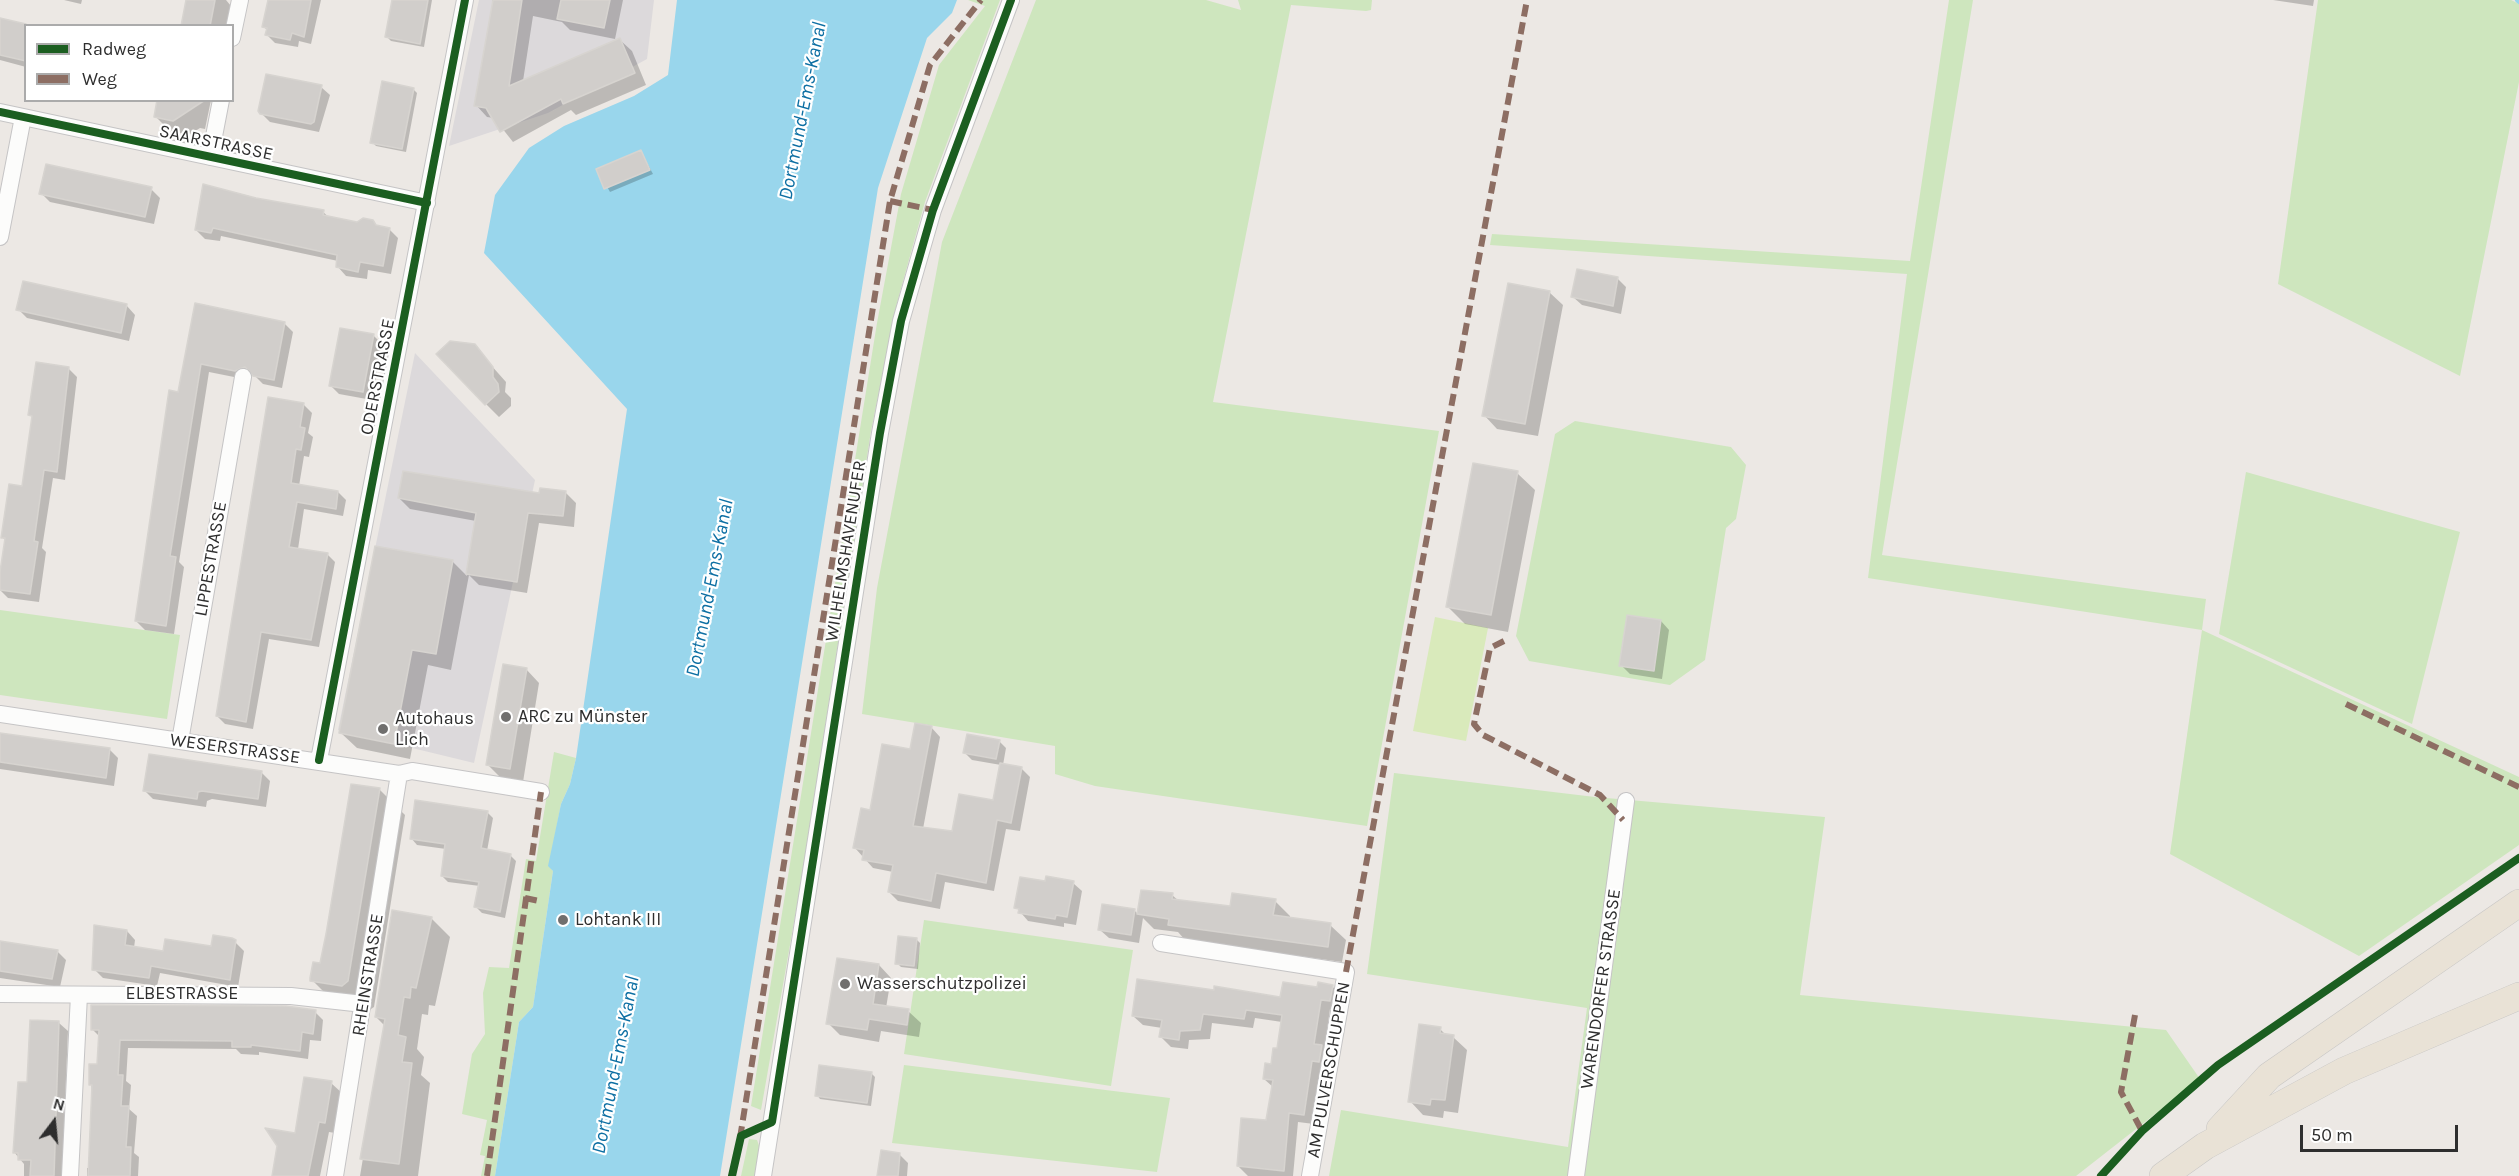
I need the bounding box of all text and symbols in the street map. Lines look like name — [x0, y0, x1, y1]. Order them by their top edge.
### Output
water label: Dortmund-Ems-Kanal — [774, 20, 832, 202]
legend — [24, 24, 234, 102]
text: Radweg — [82, 38, 146, 60]
text: Weg — [82, 68, 117, 90]
street label: SAARSTRASSE — [157, 120, 275, 166]
street label: ODERSTRASSE — [356, 317, 400, 437]
street label: WILHELMSHAVENUFER — [821, 459, 871, 643]
water label: Dortmund-Ems-Kanal — [681, 497, 739, 679]
street label: LIPPESTRASSE — [190, 500, 232, 618]
place label: ARC zu Münster — [518, 706, 647, 728]
place label: Autohaus Lich — [395, 708, 474, 750]
marker: ARC zu Münster — [499, 710, 513, 724]
marker: Autohaus Lich — [376, 722, 390, 736]
street label: WESERSTRASSE — [168, 729, 302, 769]
street label: WARENDORFER STRASSE — [1576, 888, 1626, 1090]
place label: Lohtank III — [575, 909, 661, 931]
street label: RHEINSTRASSE — [348, 912, 388, 1038]
marker: Lohtank III — [556, 913, 570, 927]
place label: Wasserschutzpolizei — [857, 973, 1027, 995]
water label: Dortmund-Ems-Kanal — [587, 974, 645, 1156]
marker: Wasserschutzpolizei — [838, 977, 852, 991]
street label: AM PULVERSCHUPPEN — [1303, 980, 1355, 1160]
street label: ELBESTRASSE — [126, 983, 238, 1005]
north arrow — [24, 1092, 84, 1152]
text: N — [51, 1093, 67, 1115]
scale bar — [2303, 1113, 2460, 1151]
text: 50 m — [2311, 1124, 2353, 1146]

